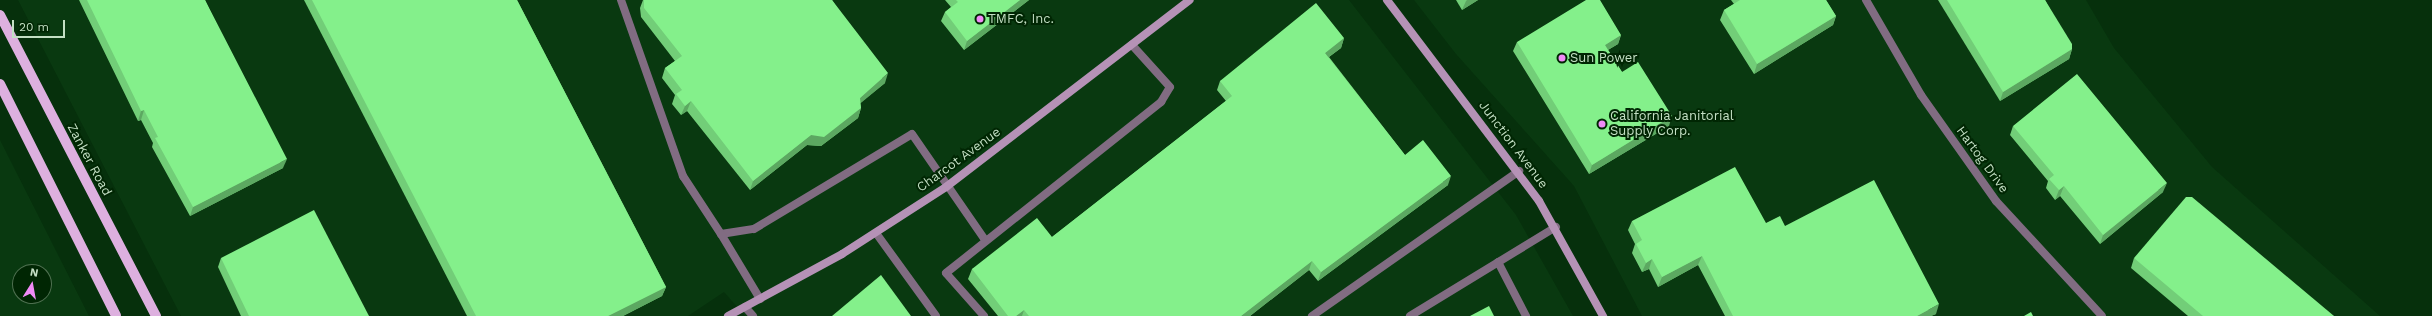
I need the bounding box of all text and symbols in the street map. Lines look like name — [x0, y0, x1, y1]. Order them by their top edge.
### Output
place label: TMFC, Inc. — [988, 11, 1054, 27]
scale bar — [14, 12, 67, 38]
marker: TMFC, Inc. — [975, 14, 985, 24]
text: 20 m — [19, 20, 49, 34]
place label: Sun Power — [1570, 50, 1638, 66]
marker: Sun Power — [1557, 53, 1567, 63]
street label: Junction Avenue — [1475, 98, 1551, 192]
place label: California Janitorial Supply Corp. — [1610, 109, 1734, 140]
marker: California Janitorial Supply Corp. — [1597, 119, 1607, 129]
street label: Zanker Road — [63, 121, 115, 199]
street label: Charcot Avenue — [914, 124, 1004, 196]
street label: Hartog Drive — [1953, 124, 2011, 196]
north arrow — [12, 264, 52, 304]
text: N — [29, 266, 39, 280]

